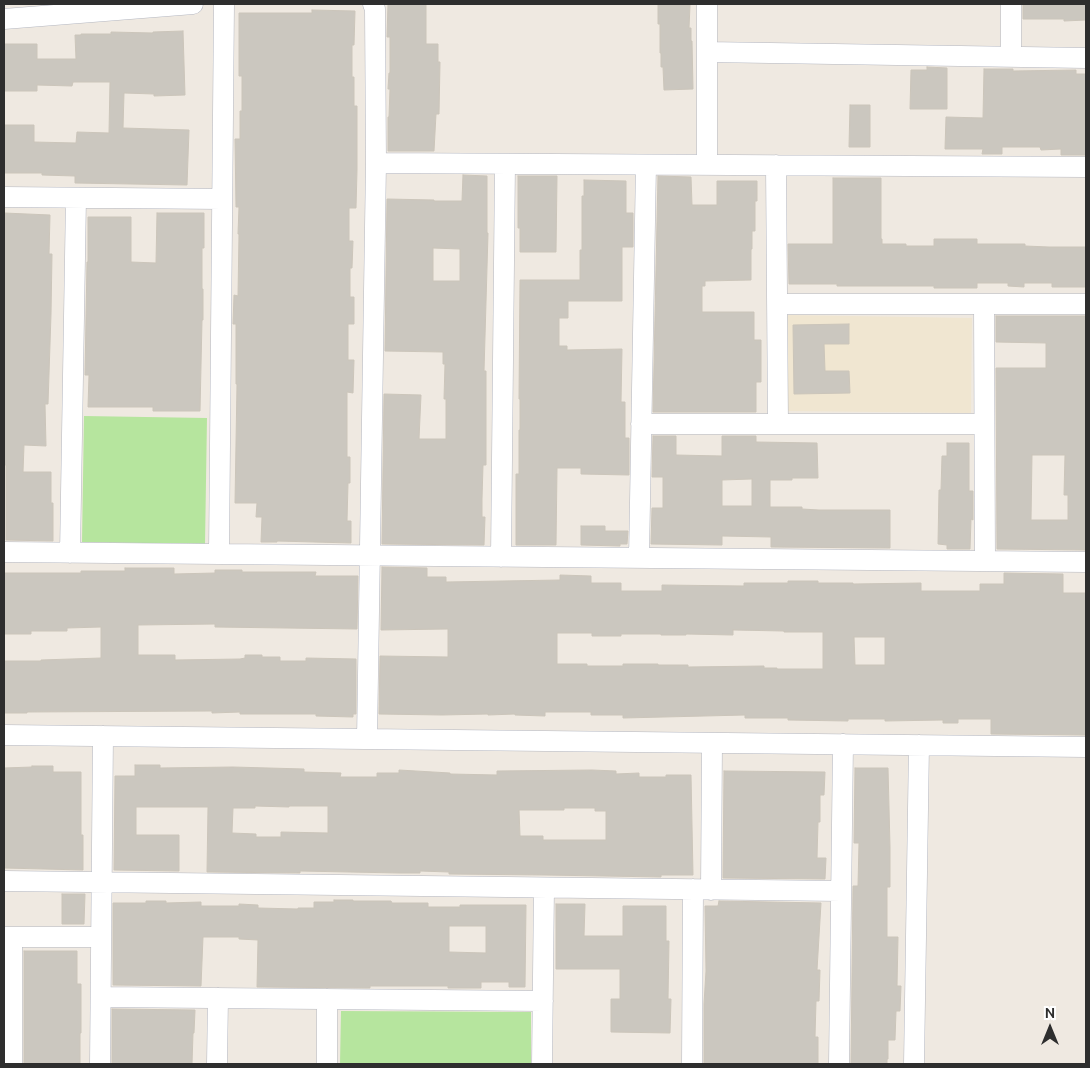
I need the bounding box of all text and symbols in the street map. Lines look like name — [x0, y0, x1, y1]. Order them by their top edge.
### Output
north arrow — [1025, 1003, 1075, 1053]
text: N — [1045, 1005, 1055, 1021]

